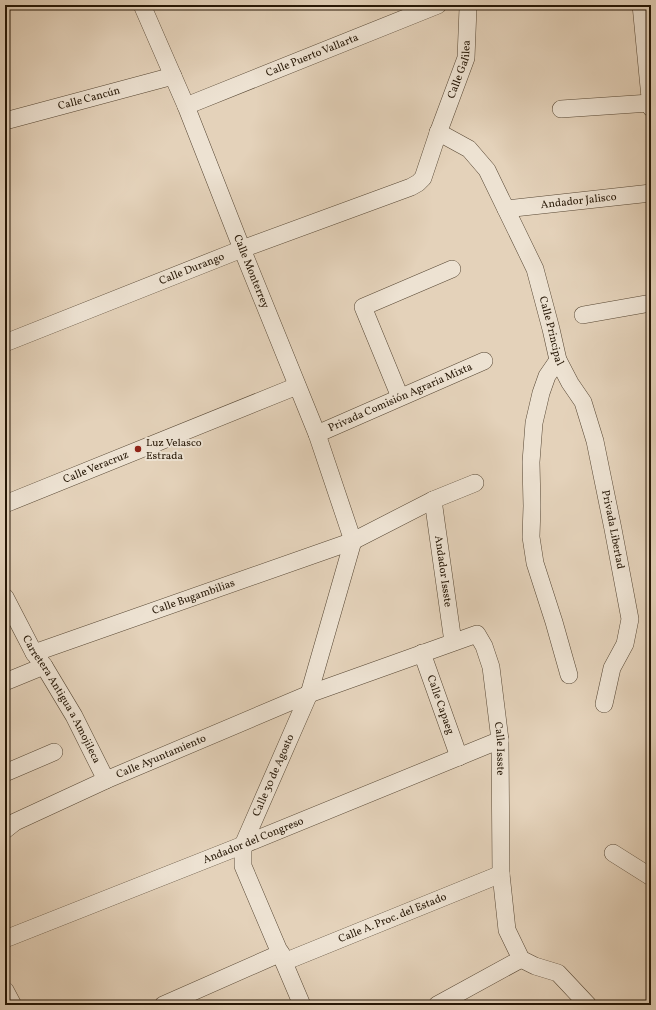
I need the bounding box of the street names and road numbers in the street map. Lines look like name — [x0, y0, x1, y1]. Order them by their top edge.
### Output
street label: Calle Puerto Vallarta — [264, 30, 361, 81]
street label: Calle Galilea — [444, 39, 474, 101]
street label: Calle Cancún — [56, 83, 122, 114]
street label: Andador Jalisco — [540, 189, 617, 213]
street label: Calle Monterrey — [230, 232, 273, 311]
street label: Calle Durango — [157, 249, 227, 289]
street label: Calle Principal — [535, 295, 567, 368]
street label: Privada Comisión Agraria Mixta — [326, 359, 475, 436]
street label: Calle Veracruz — [61, 447, 131, 487]
street label: Privada Libertad — [598, 489, 628, 570]
street label: Andador Issste — [431, 535, 455, 608]
street label: Calle Bugambilias — [150, 575, 237, 618]
street label: Carretera Antigua a Amojileca — [19, 633, 104, 766]
street label: Calle Capaeg — [423, 673, 458, 737]
street label: Calle Issste — [490, 721, 508, 775]
street label: Calle Ayuntamiento — [114, 731, 209, 782]
street label: Calle 30 de Agosto — [249, 732, 298, 819]
street label: Andador del Congreso — [201, 813, 306, 868]
street label: Calle A. Proc. del Estado — [336, 889, 449, 947]

